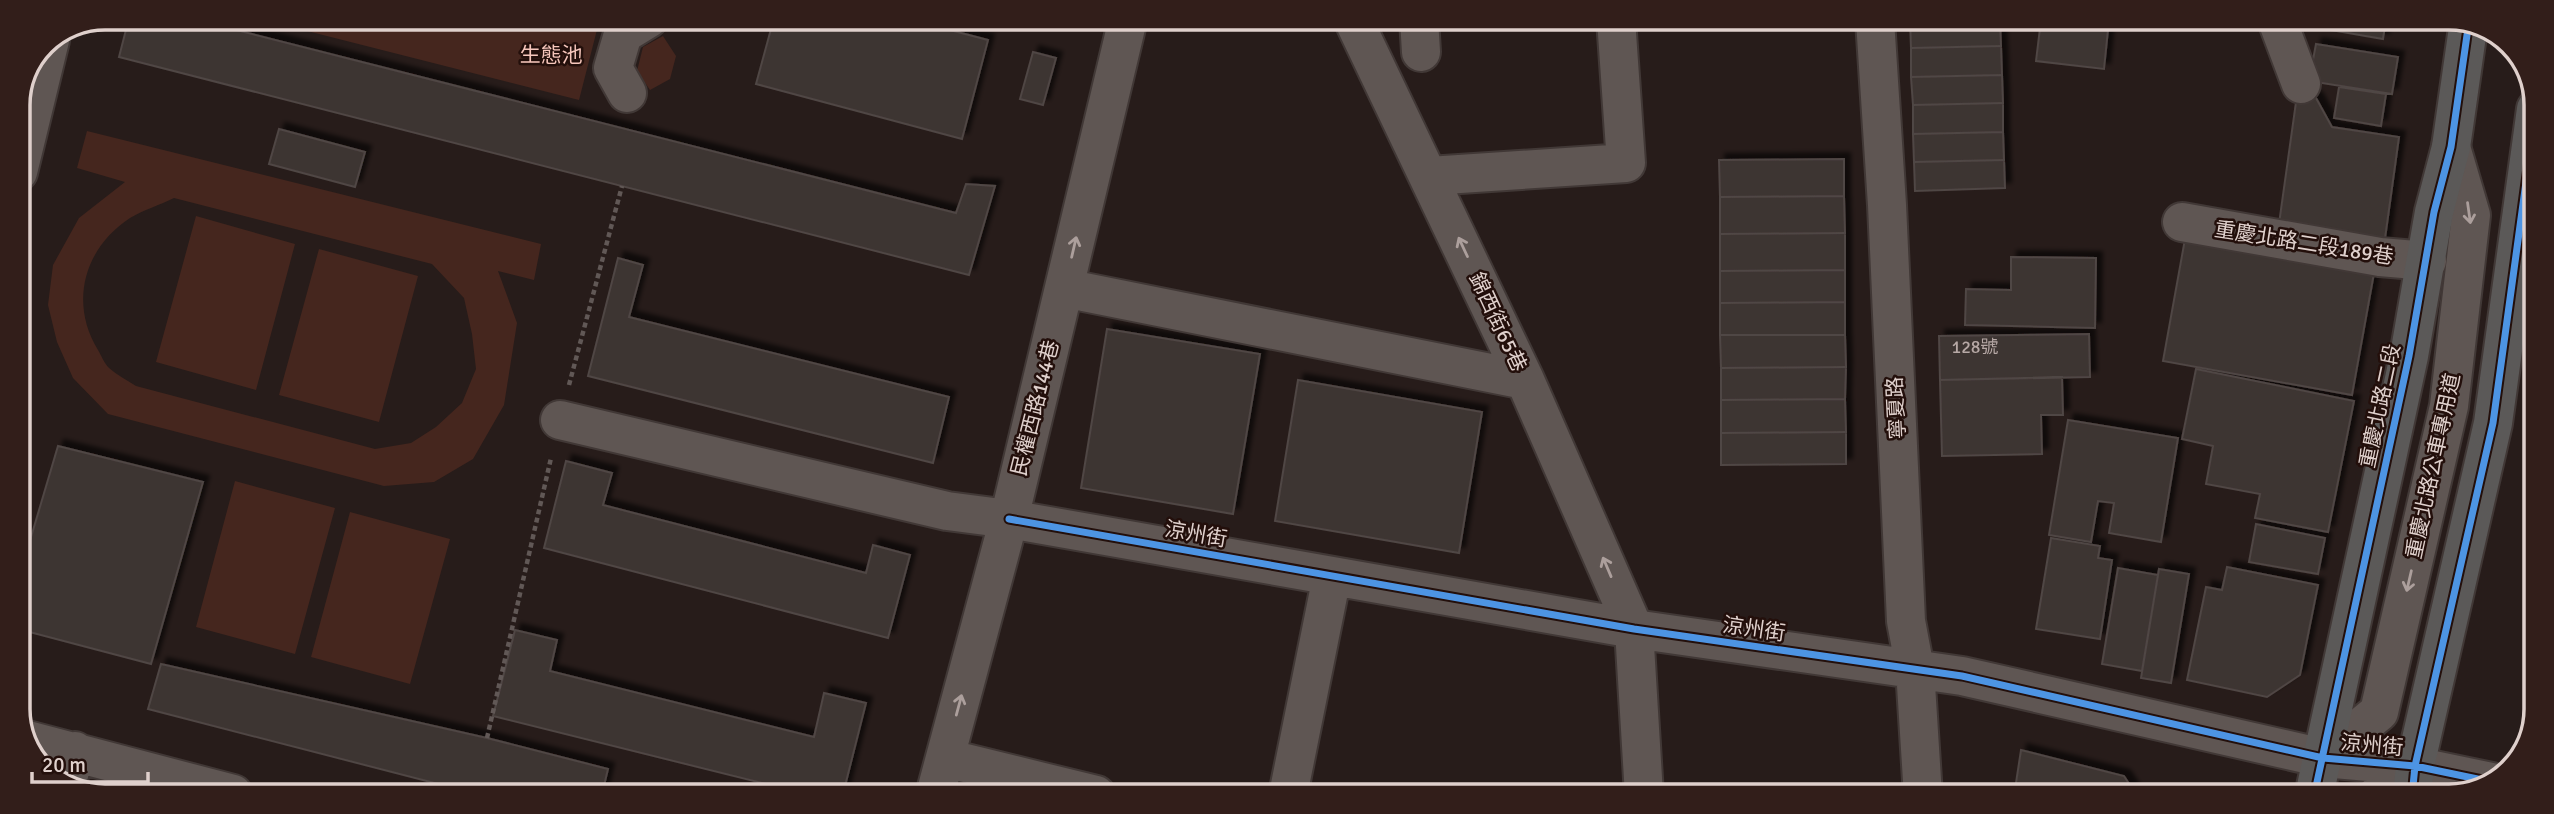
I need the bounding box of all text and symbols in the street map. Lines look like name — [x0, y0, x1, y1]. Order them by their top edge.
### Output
park label: 生態池 — [520, 42, 583, 68]
one-way arrow — [2462, 201, 2475, 224]
street label: 重慶北路二段189巷 — [2213, 216, 2395, 270]
one-way arrow — [1068, 236, 1081, 259]
one-way arrow — [1456, 237, 1469, 259]
street label: 錦西街65巷 — [1464, 268, 1532, 376]
house number: 128號 — [1951, 336, 1999, 358]
street label: 民權西路144巷 — [1006, 337, 1064, 479]
street label: 重慶北路二段 — [2354, 342, 2406, 470]
street label: 重慶北路公車專用道 — [2401, 371, 2465, 561]
street label: 寧夏路 — [1881, 376, 1911, 440]
street label: 涼州街 — [1163, 516, 1229, 552]
one-way arrow — [1599, 557, 1612, 578]
one-way arrow — [2402, 569, 2415, 592]
street label: 涼州街 — [1721, 612, 1787, 646]
one-way arrow — [953, 694, 966, 716]
street label: 涼州街 — [2339, 729, 2405, 761]
scale bar — [32, 740, 147, 784]
text: 20 m — [42, 752, 86, 778]

